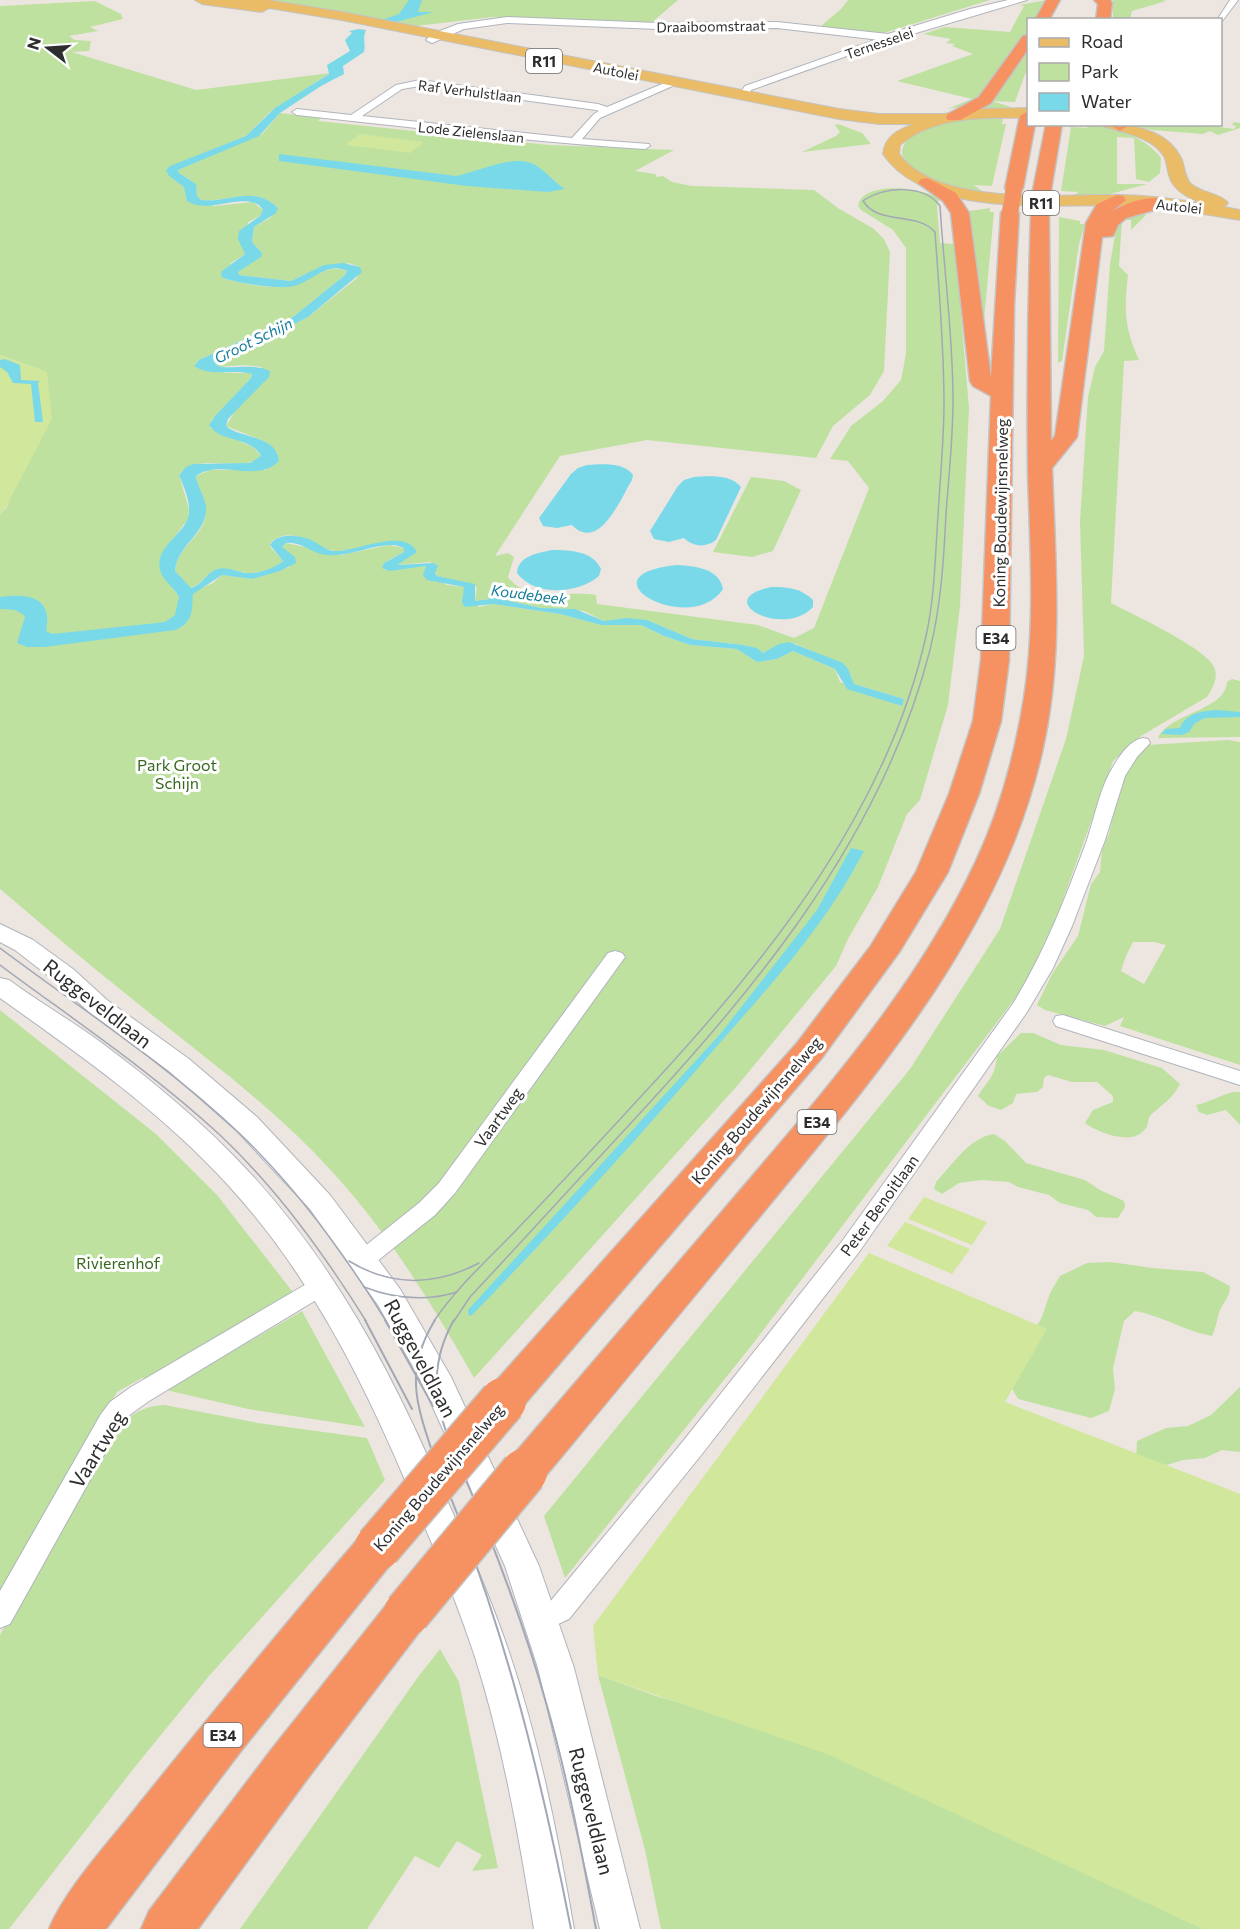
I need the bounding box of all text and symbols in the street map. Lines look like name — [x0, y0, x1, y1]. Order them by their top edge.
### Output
street label: Draaiboomstraat — [656, 17, 766, 35]
north arrow — [18, 18, 78, 78]
legend — [1027, 18, 1222, 126]
street label: Ternesselei — [843, 23, 915, 63]
text: Road — [1081, 30, 1123, 52]
text: N — [22, 35, 44, 52]
road number: R11 — [526, 49, 562, 73]
street label: Autolei — [592, 58, 640, 84]
text: Park — [1081, 60, 1119, 82]
street label: Raf Verhulstlaan — [417, 76, 523, 106]
text: Water — [1081, 90, 1132, 112]
street label: Lode Zielenslaan — [417, 118, 525, 146]
road number: R11 — [1023, 191, 1059, 215]
street label: Autolei — [1155, 195, 1203, 217]
water label: Groot Schijn — [211, 313, 295, 367]
street label: Koning Boudewijnsnelweg — [989, 418, 1011, 608]
water label: Koudebeek — [490, 580, 569, 608]
road number: E34 — [976, 626, 1016, 650]
park label: Park Groot Schijn — [137, 755, 217, 792]
street label: Ruggeveldlaan — [39, 953, 157, 1053]
street label: Koning Boudewijnsnelweg — [687, 1032, 825, 1188]
street label: Vaartweg — [470, 1083, 526, 1151]
road number: E34 — [798, 1110, 836, 1134]
street label: Peter Benoitlaan — [836, 1151, 922, 1259]
park label: Rivierenhof — [76, 1253, 161, 1272]
street label: Ruggeveldlaan — [380, 1295, 462, 1421]
street label: Koning Boudewijnsnelweg — [369, 1399, 507, 1555]
street label: Vaartweg — [64, 1406, 130, 1492]
road number: E34 — [204, 1723, 242, 1747]
street label: Ruggeveldlaan — [565, 1745, 619, 1877]

